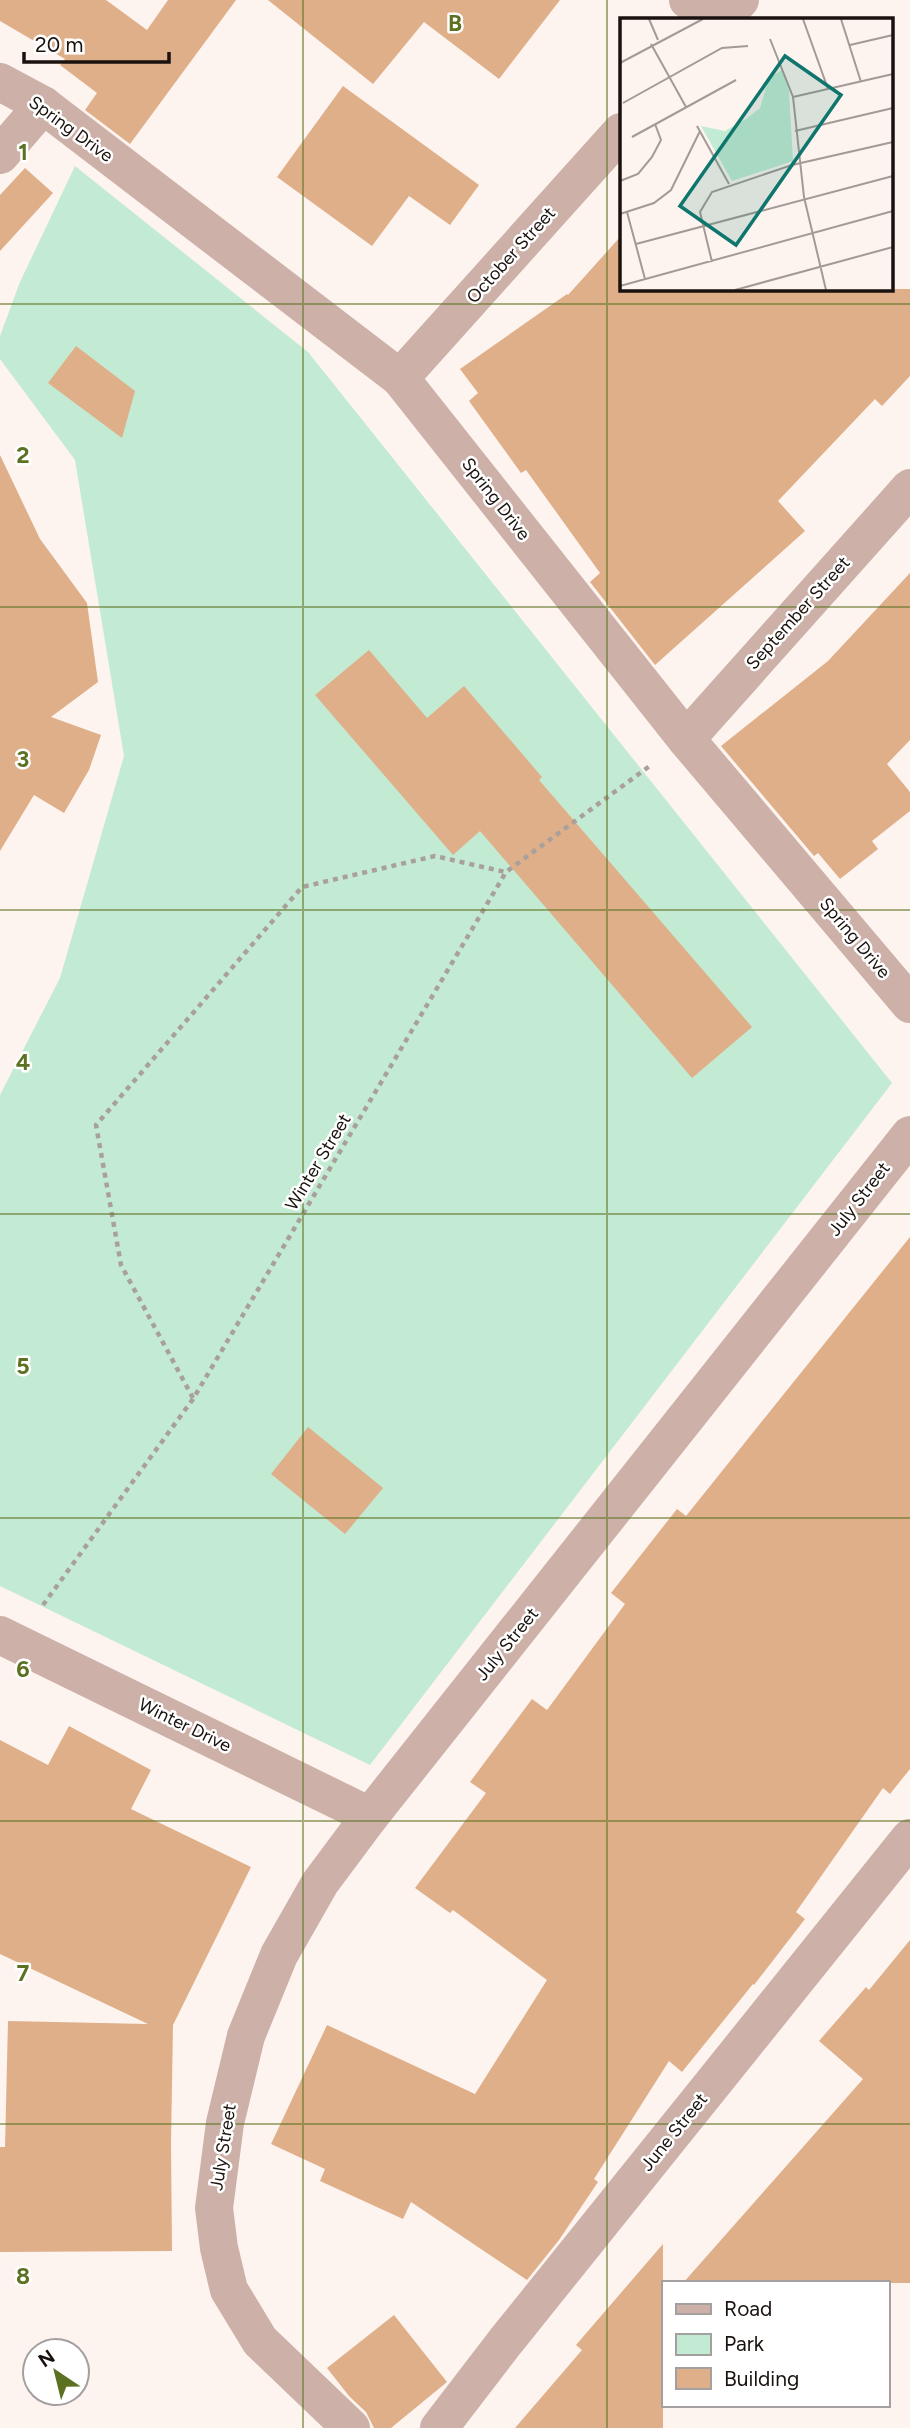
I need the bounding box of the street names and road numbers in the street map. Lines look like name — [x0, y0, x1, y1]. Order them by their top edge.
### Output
street label: Spring Drive — [25, 91, 117, 167]
street label: October Street — [462, 202, 560, 308]
street label: Spring Drive — [457, 453, 535, 545]
street label: September Street — [741, 552, 855, 674]
street label: Spring Drive — [815, 893, 895, 983]
street label: Winter Street — [280, 1109, 356, 1214]
street label: July Street — [823, 1158, 895, 1240]
street label: July Street — [471, 1603, 543, 1685]
street label: Winter Drive — [135, 1693, 235, 1757]
street label: June Street — [636, 2088, 712, 2175]
street label: July Street — [205, 2102, 241, 2192]

